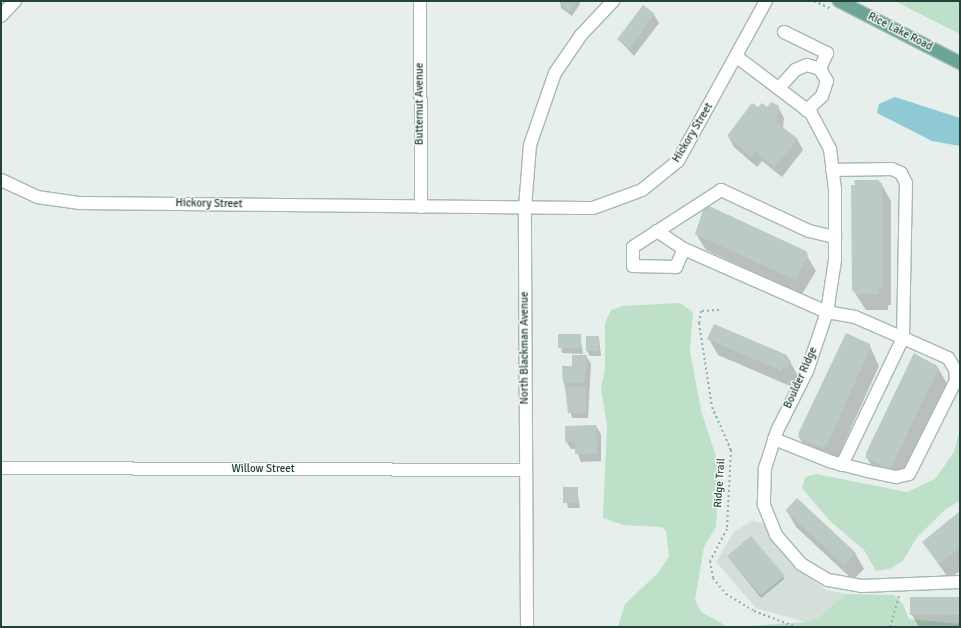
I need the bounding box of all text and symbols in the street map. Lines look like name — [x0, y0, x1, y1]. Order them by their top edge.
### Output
street label: Rice Lake Road — [866, 10, 934, 54]
street label: Butternut Avenue — [413, 63, 427, 145]
street label: Hickory Street — [670, 101, 716, 165]
street label: Hickory Street — [175, 197, 243, 211]
street label: North Blackman Avenue — [518, 291, 532, 405]
street label: Boulder Ridge — [782, 345, 820, 411]
street label: Ridge Trail — [712, 458, 728, 508]
street label: Willow Street — [231, 462, 295, 476]

